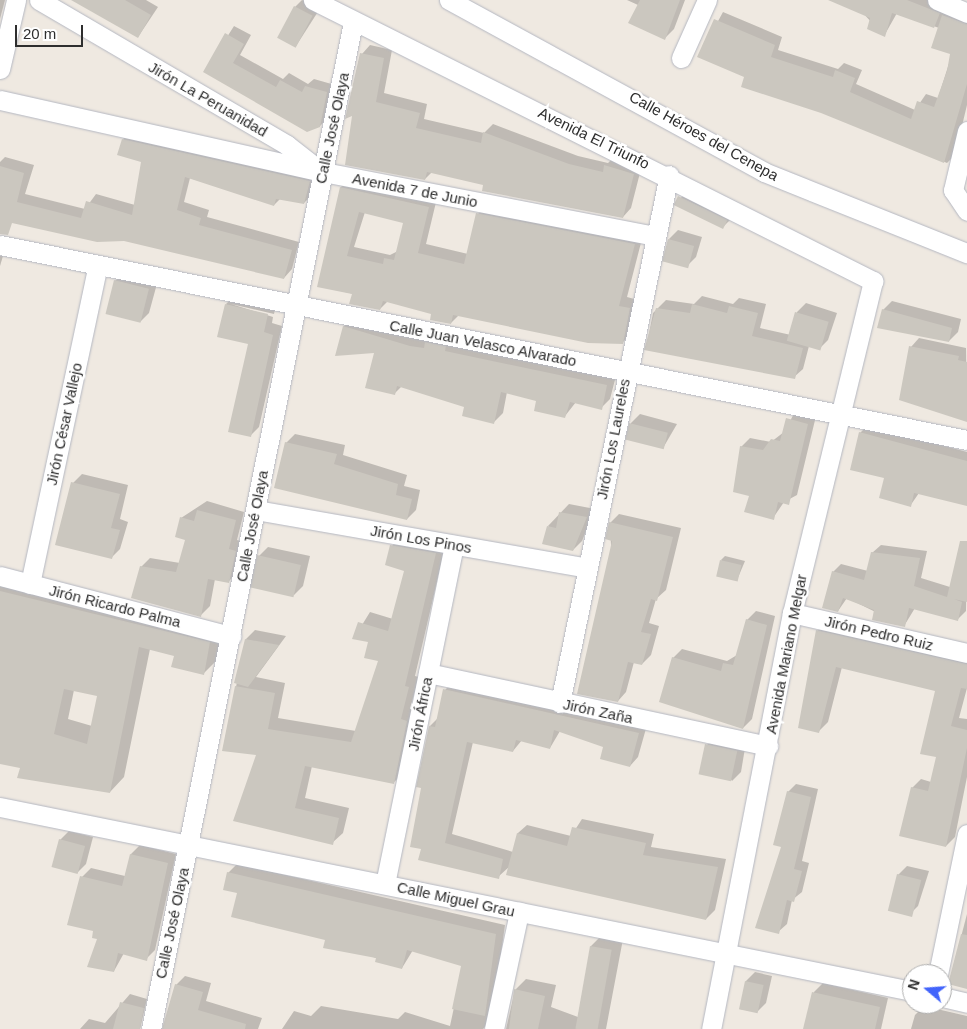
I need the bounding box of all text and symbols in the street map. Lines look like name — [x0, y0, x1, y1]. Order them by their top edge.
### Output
scale bar — [18, 15, 85, 47]
text: 20 m — [23, 25, 56, 42]
street label: Jirón La Peruanidad — [145, 58, 271, 140]
street label: Calle José Olaya — [311, 71, 353, 185]
street label: Calle Héroes del Cenepa — [626, 88, 782, 184]
street label: Avenida El Triunfo — [535, 103, 653, 173]
street label: Avenida 7 de Junio — [351, 169, 479, 211]
street label: Calle Juan Velasco Alvarado — [388, 316, 578, 370]
street label: Jirón César Vallejo — [42, 361, 86, 487]
street label: Jirón Los Laureles — [592, 377, 634, 501]
street label: Calle José Olaya — [232, 469, 272, 583]
street label: Jirón Los Pinos — [369, 521, 473, 557]
street label: Avenida Mariano Melgar — [762, 573, 810, 735]
street label: Jirón Ricardo Palma — [47, 581, 183, 631]
street label: Jirón Pedro Ruiz — [823, 612, 935, 654]
street label: Jirón África — [404, 675, 436, 753]
street label: Jirón Zaña — [561, 695, 635, 727]
street label: Calle José Olaya — [151, 866, 193, 980]
street label: Calle Miguel Grau — [395, 878, 517, 920]
north arrow — [902, 964, 952, 1014]
text: N — [905, 977, 923, 992]

